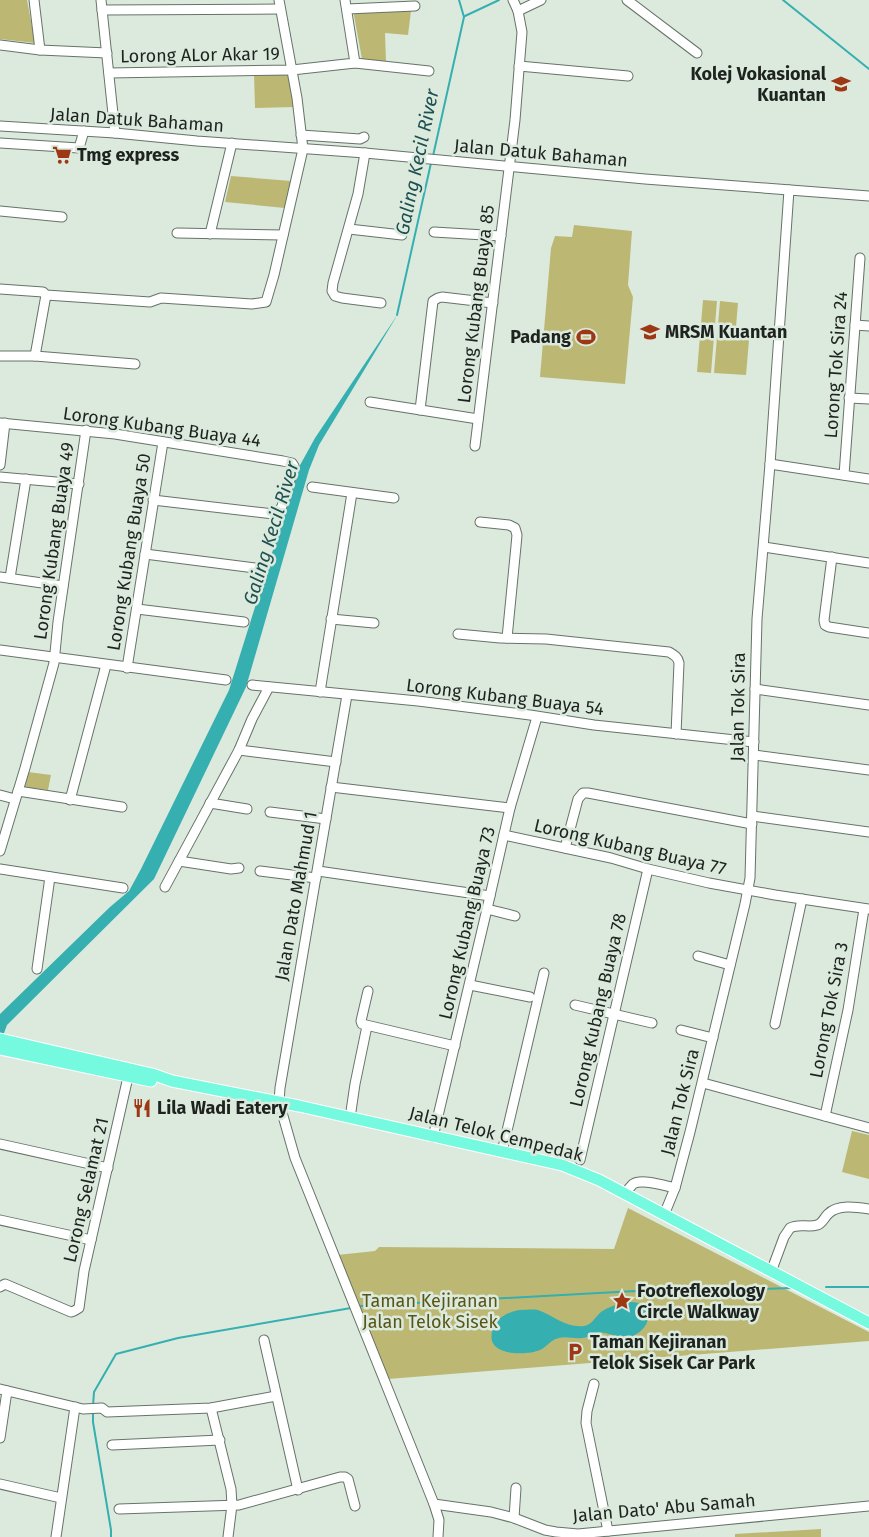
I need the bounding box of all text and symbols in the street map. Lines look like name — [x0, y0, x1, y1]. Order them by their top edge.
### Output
street label: Lorong ALor Akar 19 — [120, 43, 280, 67]
place label: Kolej Vokasional Kuantan — [691, 63, 827, 106]
school or university icon: Kolej Vokasional Kuantan — [830, 73, 852, 95]
water label: Galing Kecil River — [390, 86, 444, 237]
street label: Jalan Datuk Bahaman — [49, 103, 225, 137]
street label: Jalan Datuk Bahaman — [453, 134, 629, 172]
supermarket icon: Tmg express — [51, 144, 73, 166]
place label: Tmg express — [77, 144, 179, 166]
street label: Lorong Kubang Buaya 85 — [453, 204, 499, 404]
street label: Lorong Tok Sira 24 — [820, 290, 852, 439]
school or university icon: MRSM Kuantan — [639, 321, 661, 343]
place label: MRSM Kuantan — [665, 321, 787, 343]
place label: Padang — [510, 326, 571, 348]
sports icon: Padang — [575, 326, 597, 348]
street label: Lorong Kubang Buaya 44 — [62, 402, 263, 452]
street label: Lorong Kubang Buaya 49 — [29, 441, 79, 641]
street label: Lorong Kubang Buaya 50 — [103, 452, 155, 652]
water label: Galing Kecil River — [238, 458, 304, 607]
street label: Jalan Tok Sira — [726, 652, 750, 762]
street label: Lorong Kubang Buaya 54 — [405, 674, 606, 720]
street label: Jalan Dato Mahmud 1 — [270, 810, 322, 982]
street label: Lorong Kubang Buaya 77 — [532, 814, 728, 880]
street label: Lorong Kubang Buaya 73 — [434, 824, 500, 1022]
street label: Lorong Kubang Buaya 78 — [565, 911, 631, 1109]
street label: Lorong Tok Sira 3 — [805, 940, 853, 1080]
street label: Jalan Tok Sira — [656, 1046, 704, 1158]
restaurant icon: Lila Wadi Eatery — [131, 1097, 153, 1119]
place label: Lila Wadi Eatery — [157, 1097, 288, 1119]
street label: Jalan Telok Cempedak — [407, 1102, 586, 1166]
street label: Lorong Selamat 21 — [59, 1115, 113, 1265]
place label: Footreflexology Circle Walkway — [637, 1280, 766, 1323]
park label: Taman Kejiranan Jalan Telok Sisek — [362, 1290, 499, 1333]
place icon: Footreflexology Circle Walkway — [611, 1290, 633, 1312]
place label: Taman Kejiranan Telok Sisek Car Park — [590, 1331, 756, 1374]
parking icon: Taman Kejiranan Telok Sisek Car Park — [564, 1341, 586, 1363]
street label: Jalan Dato' Abu Samah — [572, 1489, 756, 1527]

